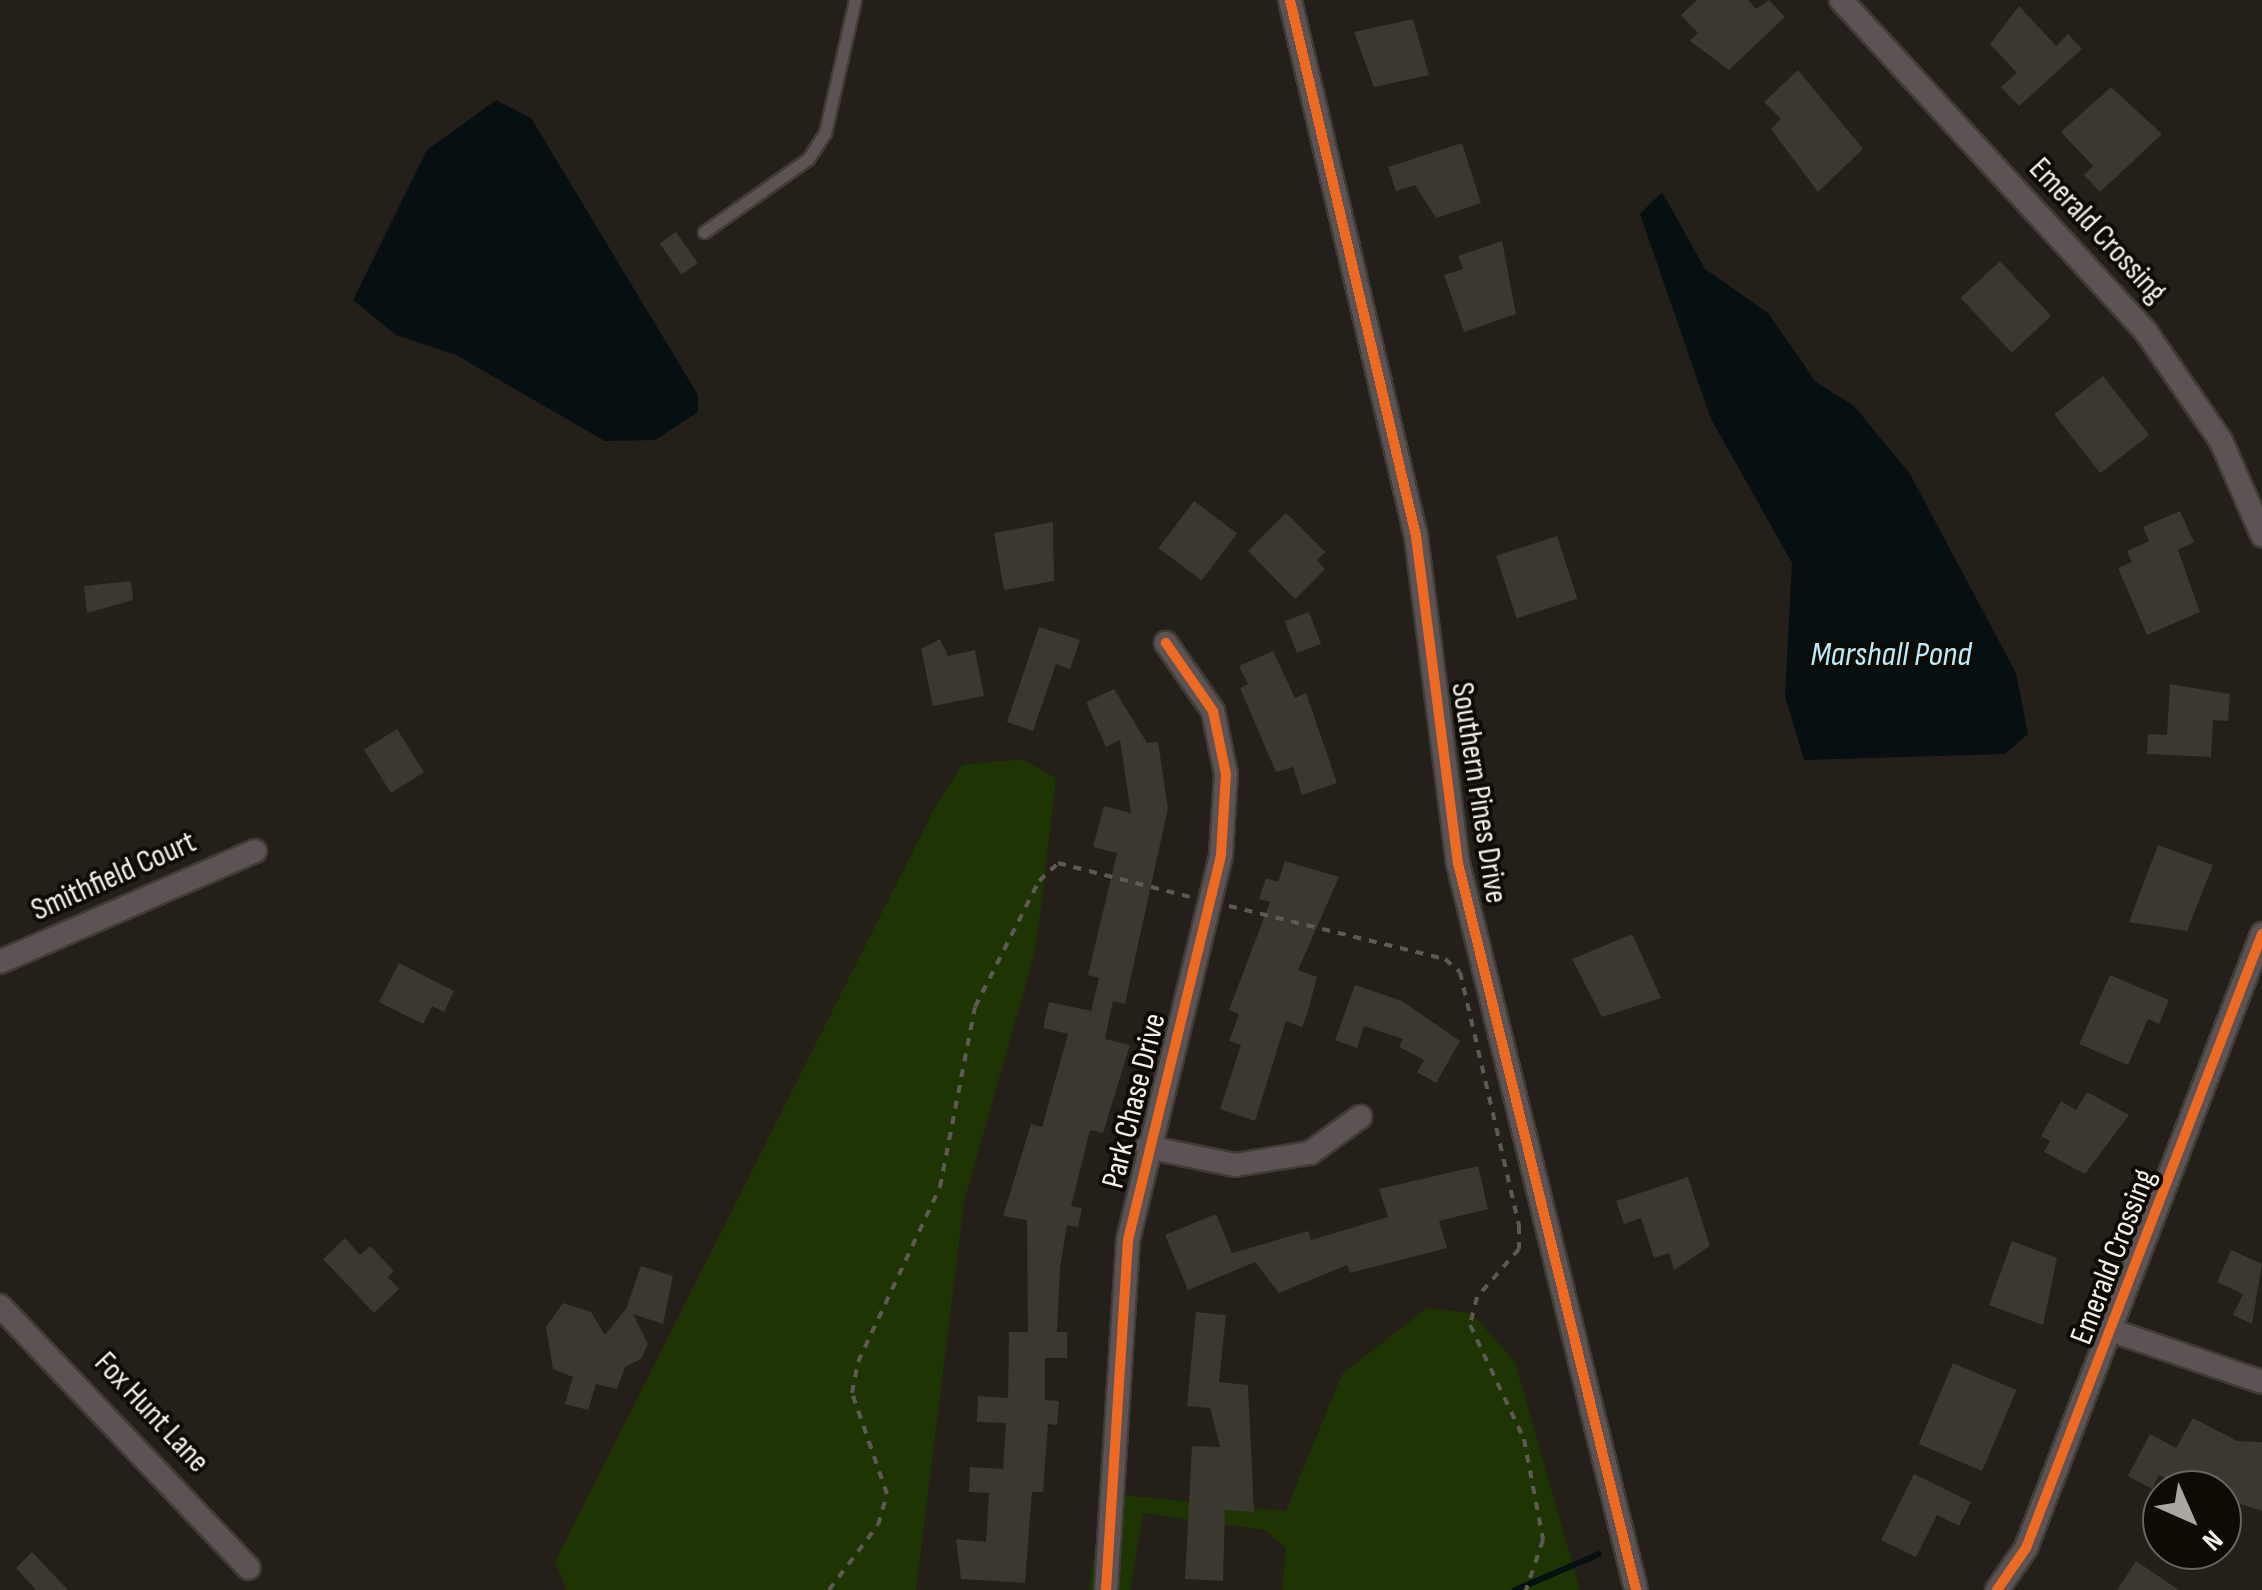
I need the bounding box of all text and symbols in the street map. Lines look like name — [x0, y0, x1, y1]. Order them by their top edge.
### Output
street label: Emerald Crossing — [2020, 150, 2174, 312]
water label: Marshall Pond — [1810, 634, 1972, 676]
street label: Southern Pines Drive — [1442, 680, 1514, 906]
street label: Smithfield Court — [26, 824, 202, 930]
street label: Park Chase Drive — [1095, 1010, 1175, 1192]
street label: Emerald Crossing — [2063, 1164, 2165, 1350]
street label: Fox Hunt Lane — [85, 1345, 217, 1481]
north arrow — [2142, 1470, 2242, 1570]
text: N — [2195, 1523, 2229, 1557]

